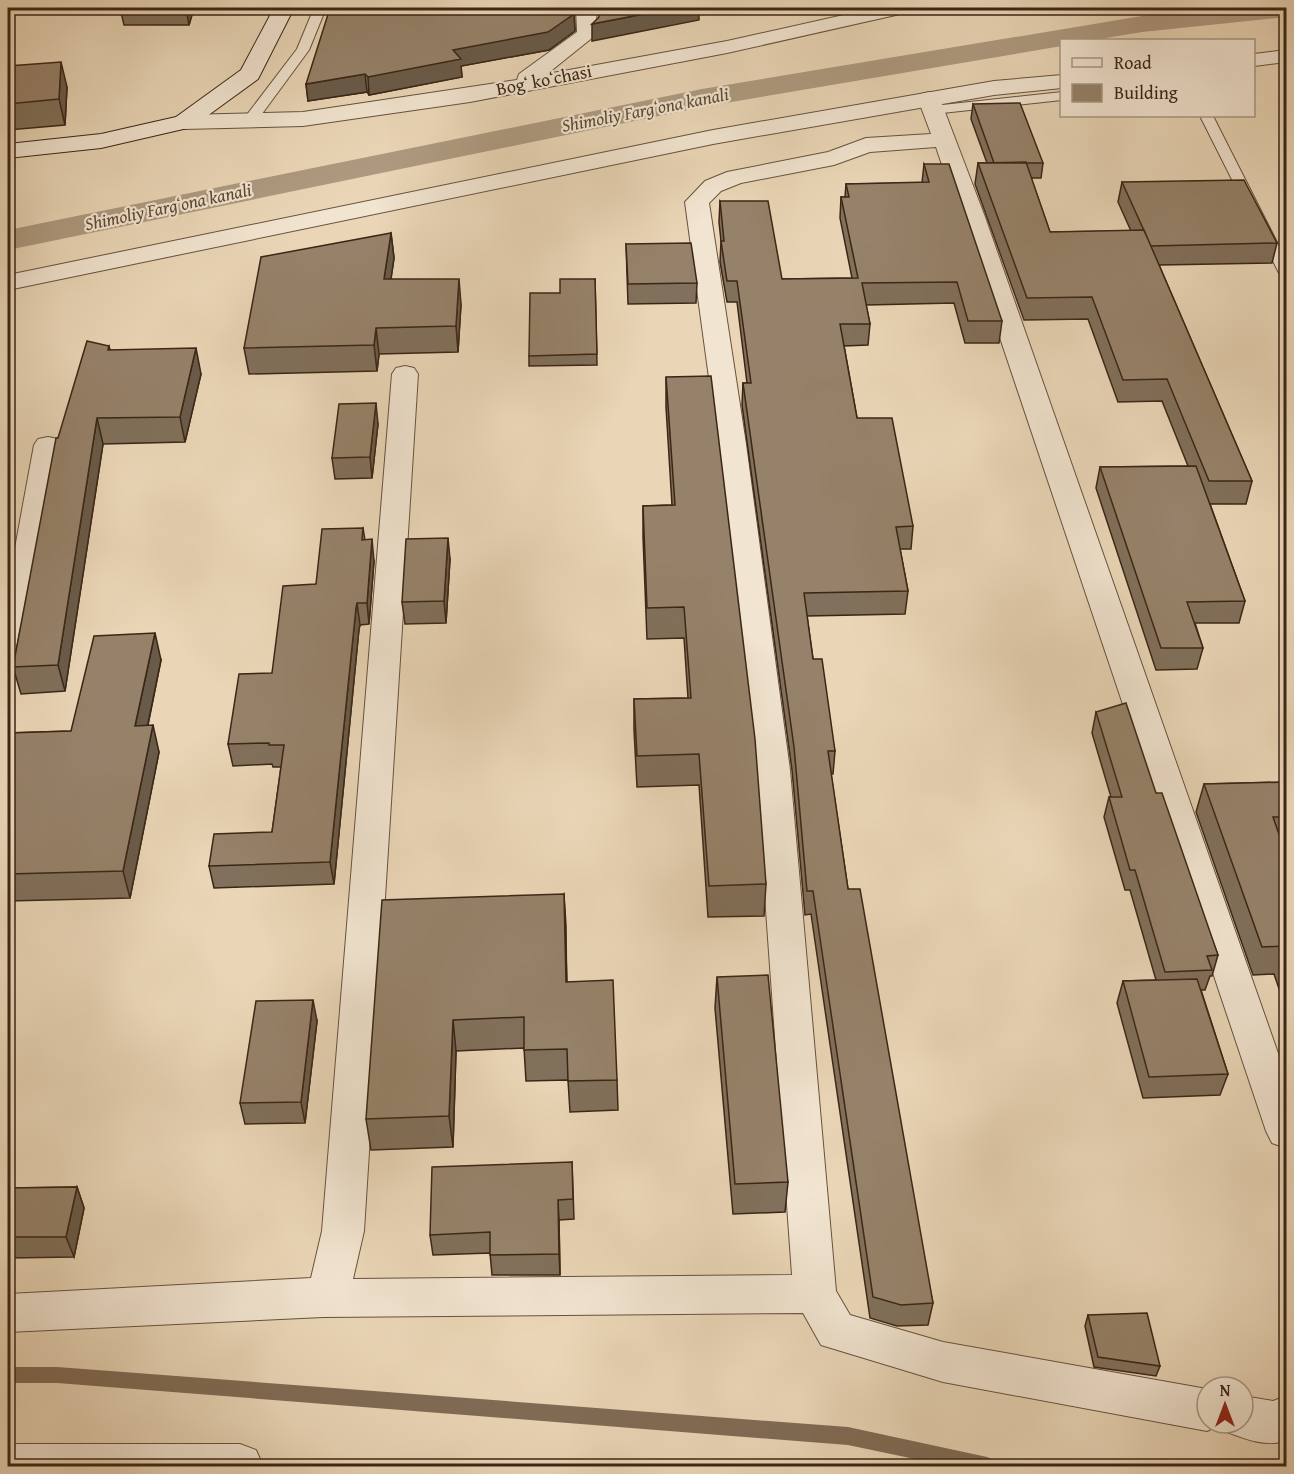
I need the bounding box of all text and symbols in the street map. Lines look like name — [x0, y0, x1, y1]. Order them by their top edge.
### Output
legend — [1060, 39, 1255, 117]
text: Road — [1114, 49, 1152, 76]
street label: Bogʻ koʻchasi — [494, 57, 594, 102]
text: Building — [1114, 79, 1178, 106]
water label: Shimoliy Fargʻona kanali — [559, 80, 731, 139]
water label: Shimoliy Fargʻona kanali — [82, 176, 254, 237]
north arrow — [1195, 1375, 1255, 1435]
text: N — [1220, 1378, 1231, 1402]

